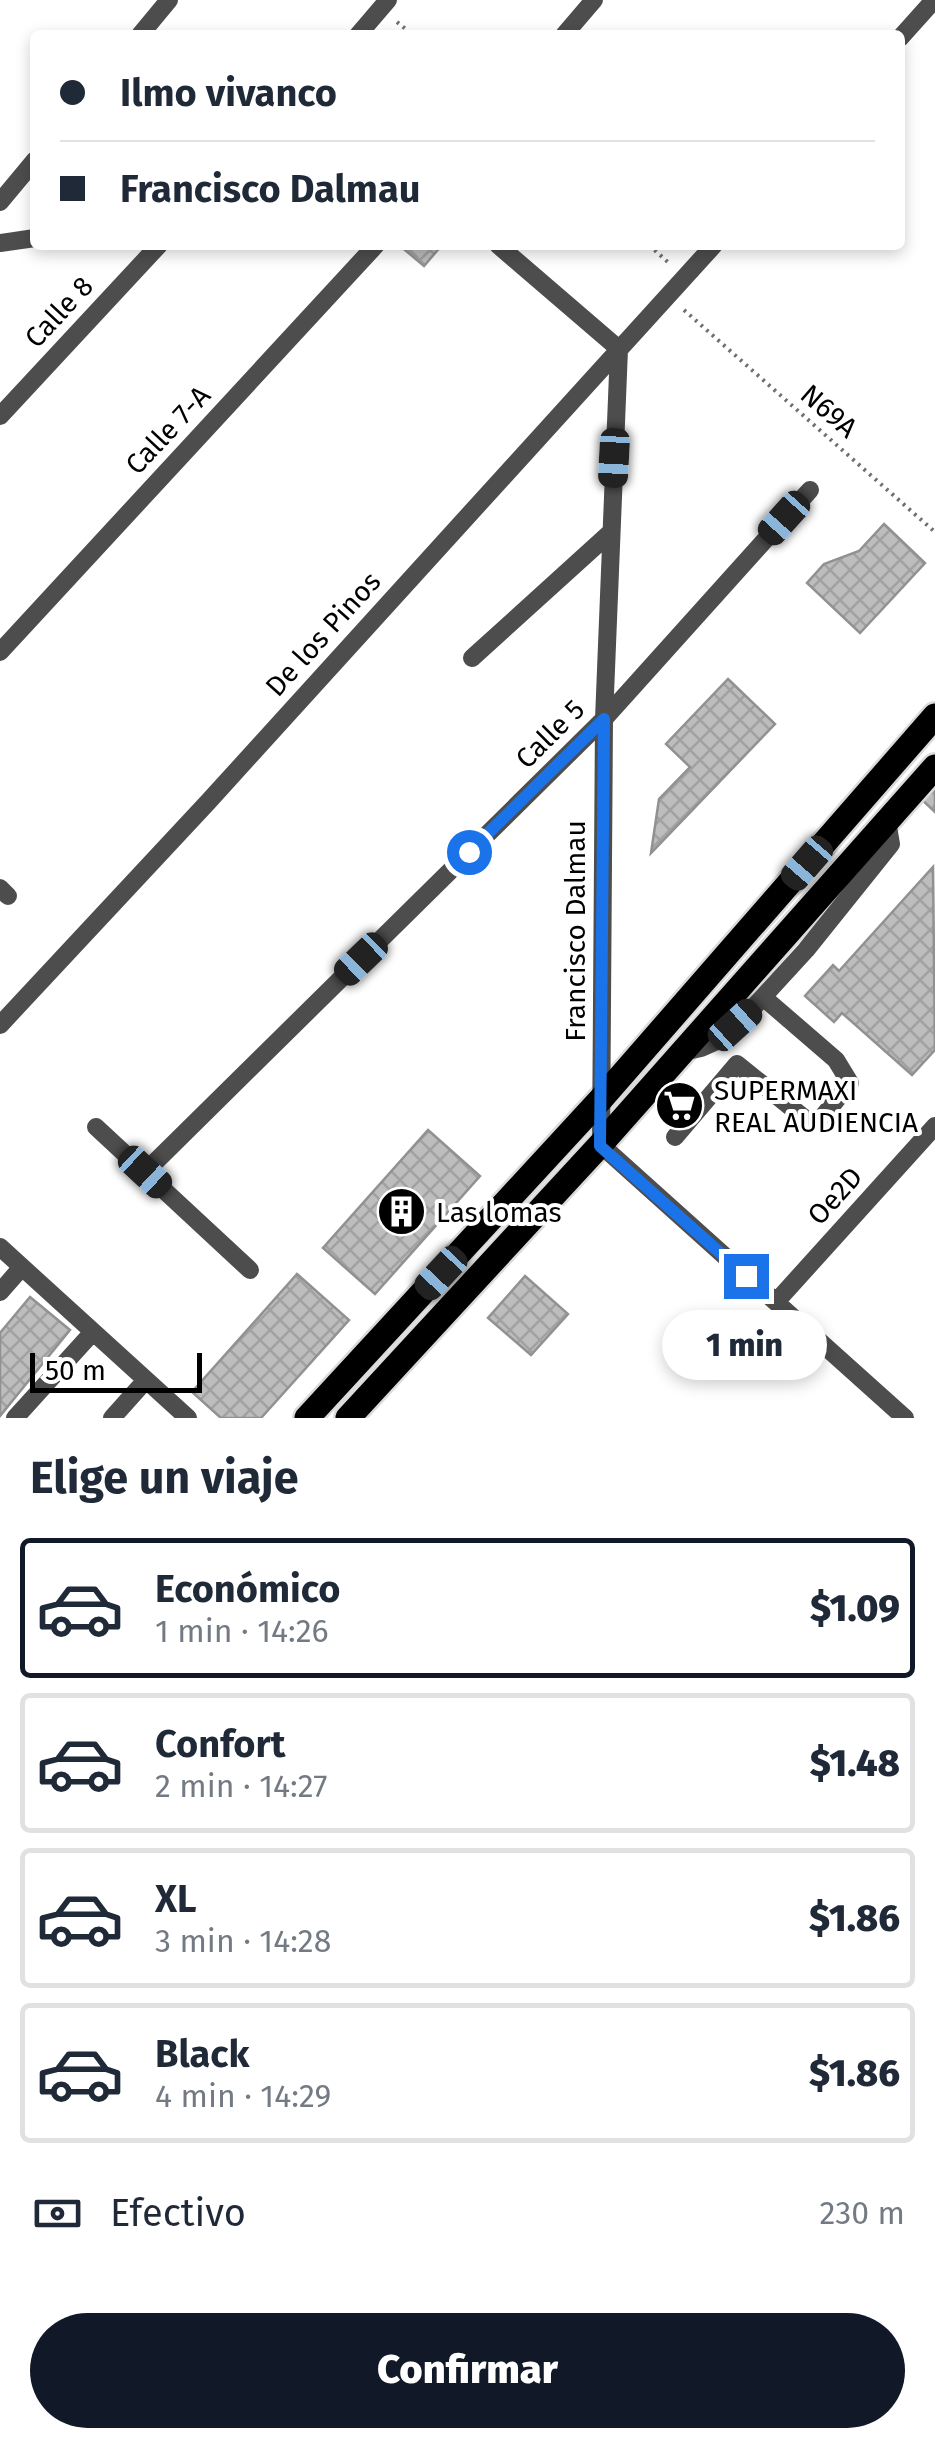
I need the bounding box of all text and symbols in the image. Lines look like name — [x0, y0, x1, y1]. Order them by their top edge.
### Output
text: Ilmo vivanco — [120, 70, 337, 116]
text: Francisco Dalmau — [120, 166, 421, 212]
street label: Calle 8 — [18, 270, 100, 354]
street label: N69A — [794, 378, 864, 444]
street label: Calle 7-A — [119, 379, 217, 481]
car — [597, 427, 631, 489]
car — [753, 486, 815, 550]
street label: De los Pinos — [259, 565, 387, 703]
street label: Calle 5 — [509, 693, 591, 775]
street label: Francisco Dalmau — [559, 820, 592, 1042]
route start — [447, 830, 492, 875]
car — [776, 831, 838, 895]
car — [329, 927, 393, 991]
car — [703, 994, 767, 1056]
place label: SUPERMAXI REAL AUDIENCIA — [714, 1074, 918, 1139]
supermarket icon: SUPERMAXI REAL AUDIENCIA — [653, 1080, 705, 1132]
car — [113, 1141, 177, 1203]
street label: Oe2D — [801, 1160, 869, 1232]
building icon: Las lomas — [375, 1186, 427, 1238]
place label: Las lomas — [436, 1196, 562, 1229]
car — [410, 1241, 472, 1305]
route end — [724, 1254, 769, 1299]
callout: 1 min — [664, 1311, 828, 1381]
text: 1 min — [706, 1326, 783, 1364]
scale bar — [30, 1348, 202, 1392]
text: 50 m — [45, 1354, 106, 1387]
text: Elige un viaje — [30, 1451, 298, 1505]
icon: car — [35, 1563, 125, 1653]
text: Económico — [155, 1566, 340, 1612]
text: $1.09 — [810, 1585, 900, 1631]
text: 1 min · 14:26 — [155, 1612, 329, 1650]
icon: car — [35, 1718, 125, 1808]
text: Confort — [155, 1721, 285, 1767]
text: $1.48 — [810, 1740, 900, 1786]
text: 2 min · 14:27 — [155, 1767, 327, 1805]
icon: car — [35, 1873, 125, 1963]
text: XL — [155, 1876, 197, 1922]
text: $1.86 — [809, 1895, 900, 1941]
text: 3 min · 14:28 — [155, 1922, 331, 1960]
icon: car — [35, 2028, 125, 2118]
text: Black — [155, 2031, 250, 2077]
text: $1.86 — [809, 2050, 900, 2096]
text: 4 min · 14:29 — [155, 2077, 331, 2115]
icon: cash — [30, 2186, 85, 2241]
text: Efectivo — [110, 2190, 246, 2236]
text: 230 m — [820, 2194, 905, 2232]
button: Confirmar — [30, 2313, 905, 2428]

